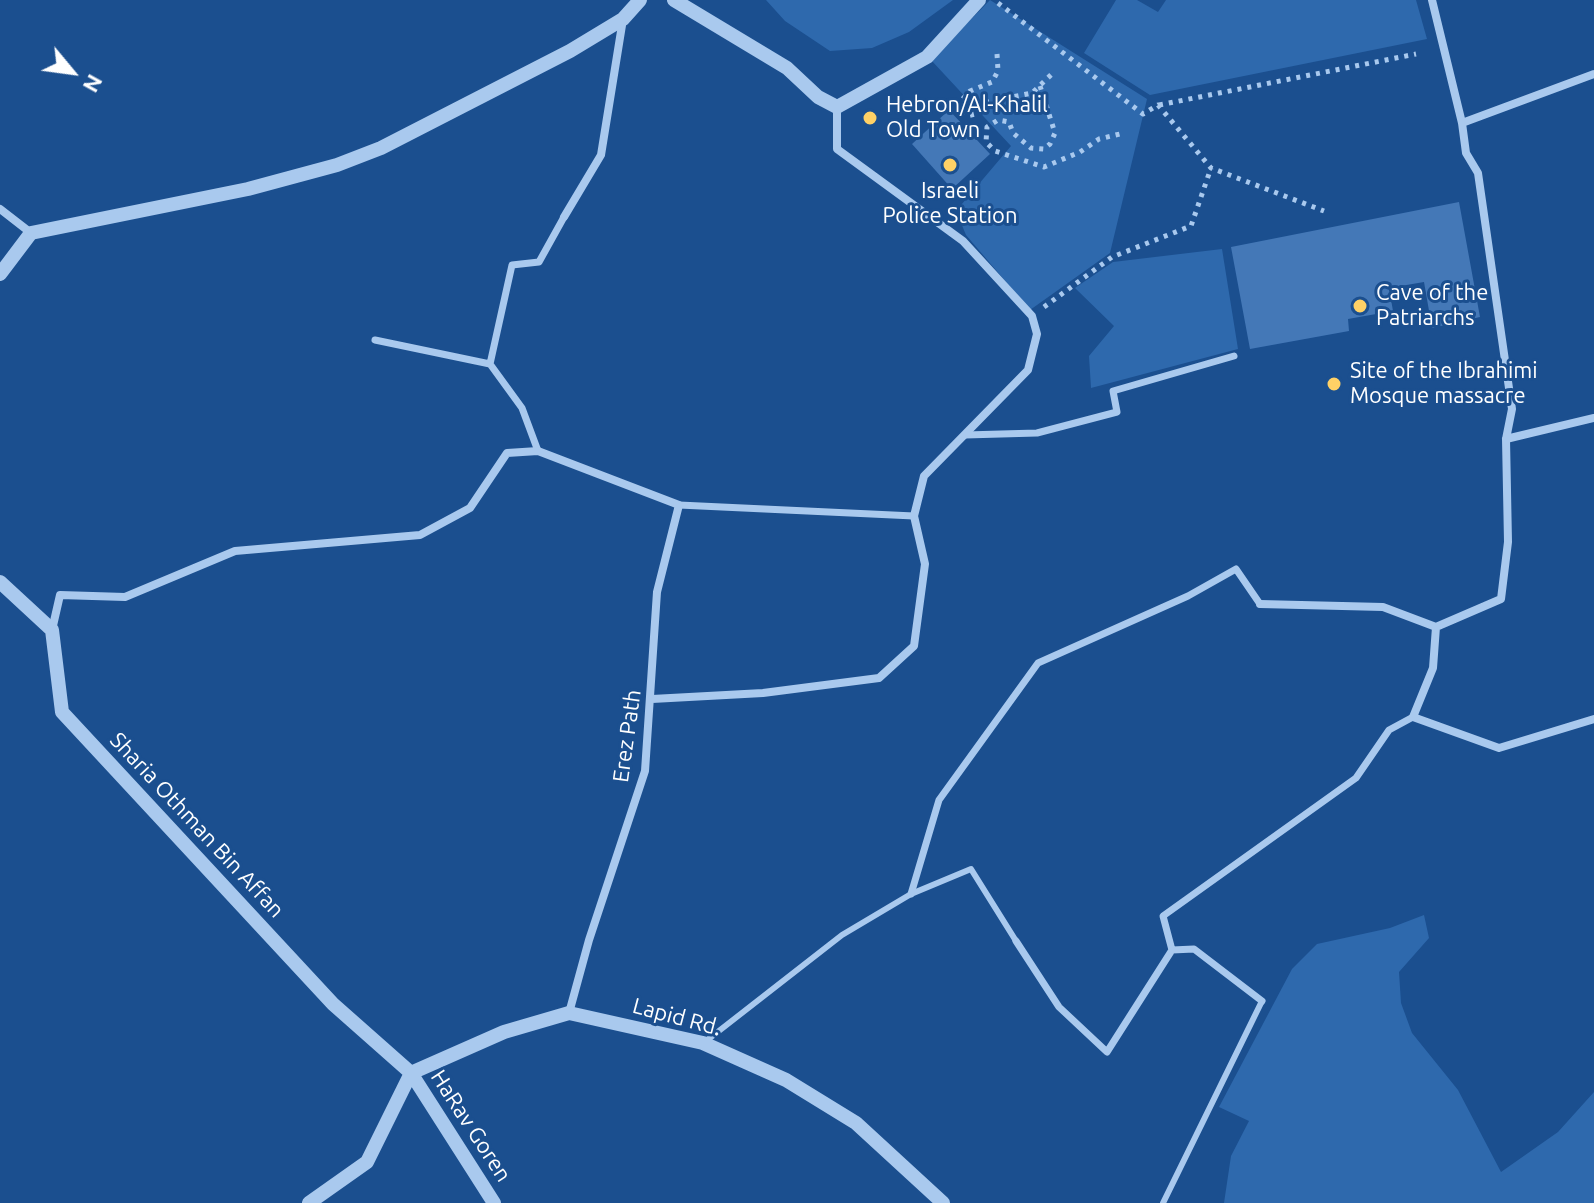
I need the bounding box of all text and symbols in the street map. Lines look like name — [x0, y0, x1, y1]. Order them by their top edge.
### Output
north arrow — [32, 32, 112, 112]
text: N — [79, 71, 108, 97]
place label: Hebron/Al-Khalil Old Town — [886, 92, 1048, 144]
marker: Hebron/Al-Khalil Old Town — [861, 109, 879, 127]
marker: Israeli Police Station — [941, 156, 959, 174]
place label: Israeli Police Station — [882, 178, 1018, 230]
place label: Cave of the Patriarchs — [1376, 280, 1488, 332]
marker: Cave of the Patriarchs — [1351, 297, 1369, 315]
place label: Site of the Ibrahimi Mosque massacre — [1350, 358, 1538, 410]
marker: Site of the Ibrahimi Mosque massacre — [1325, 375, 1343, 393]
street label: Erez Path — [607, 688, 647, 784]
street label: Sharia Othman Bin Affan — [104, 727, 290, 923]
street label: Lapid Rd. — [630, 993, 724, 1041]
street label: HaRav Goren — [425, 1065, 517, 1187]

